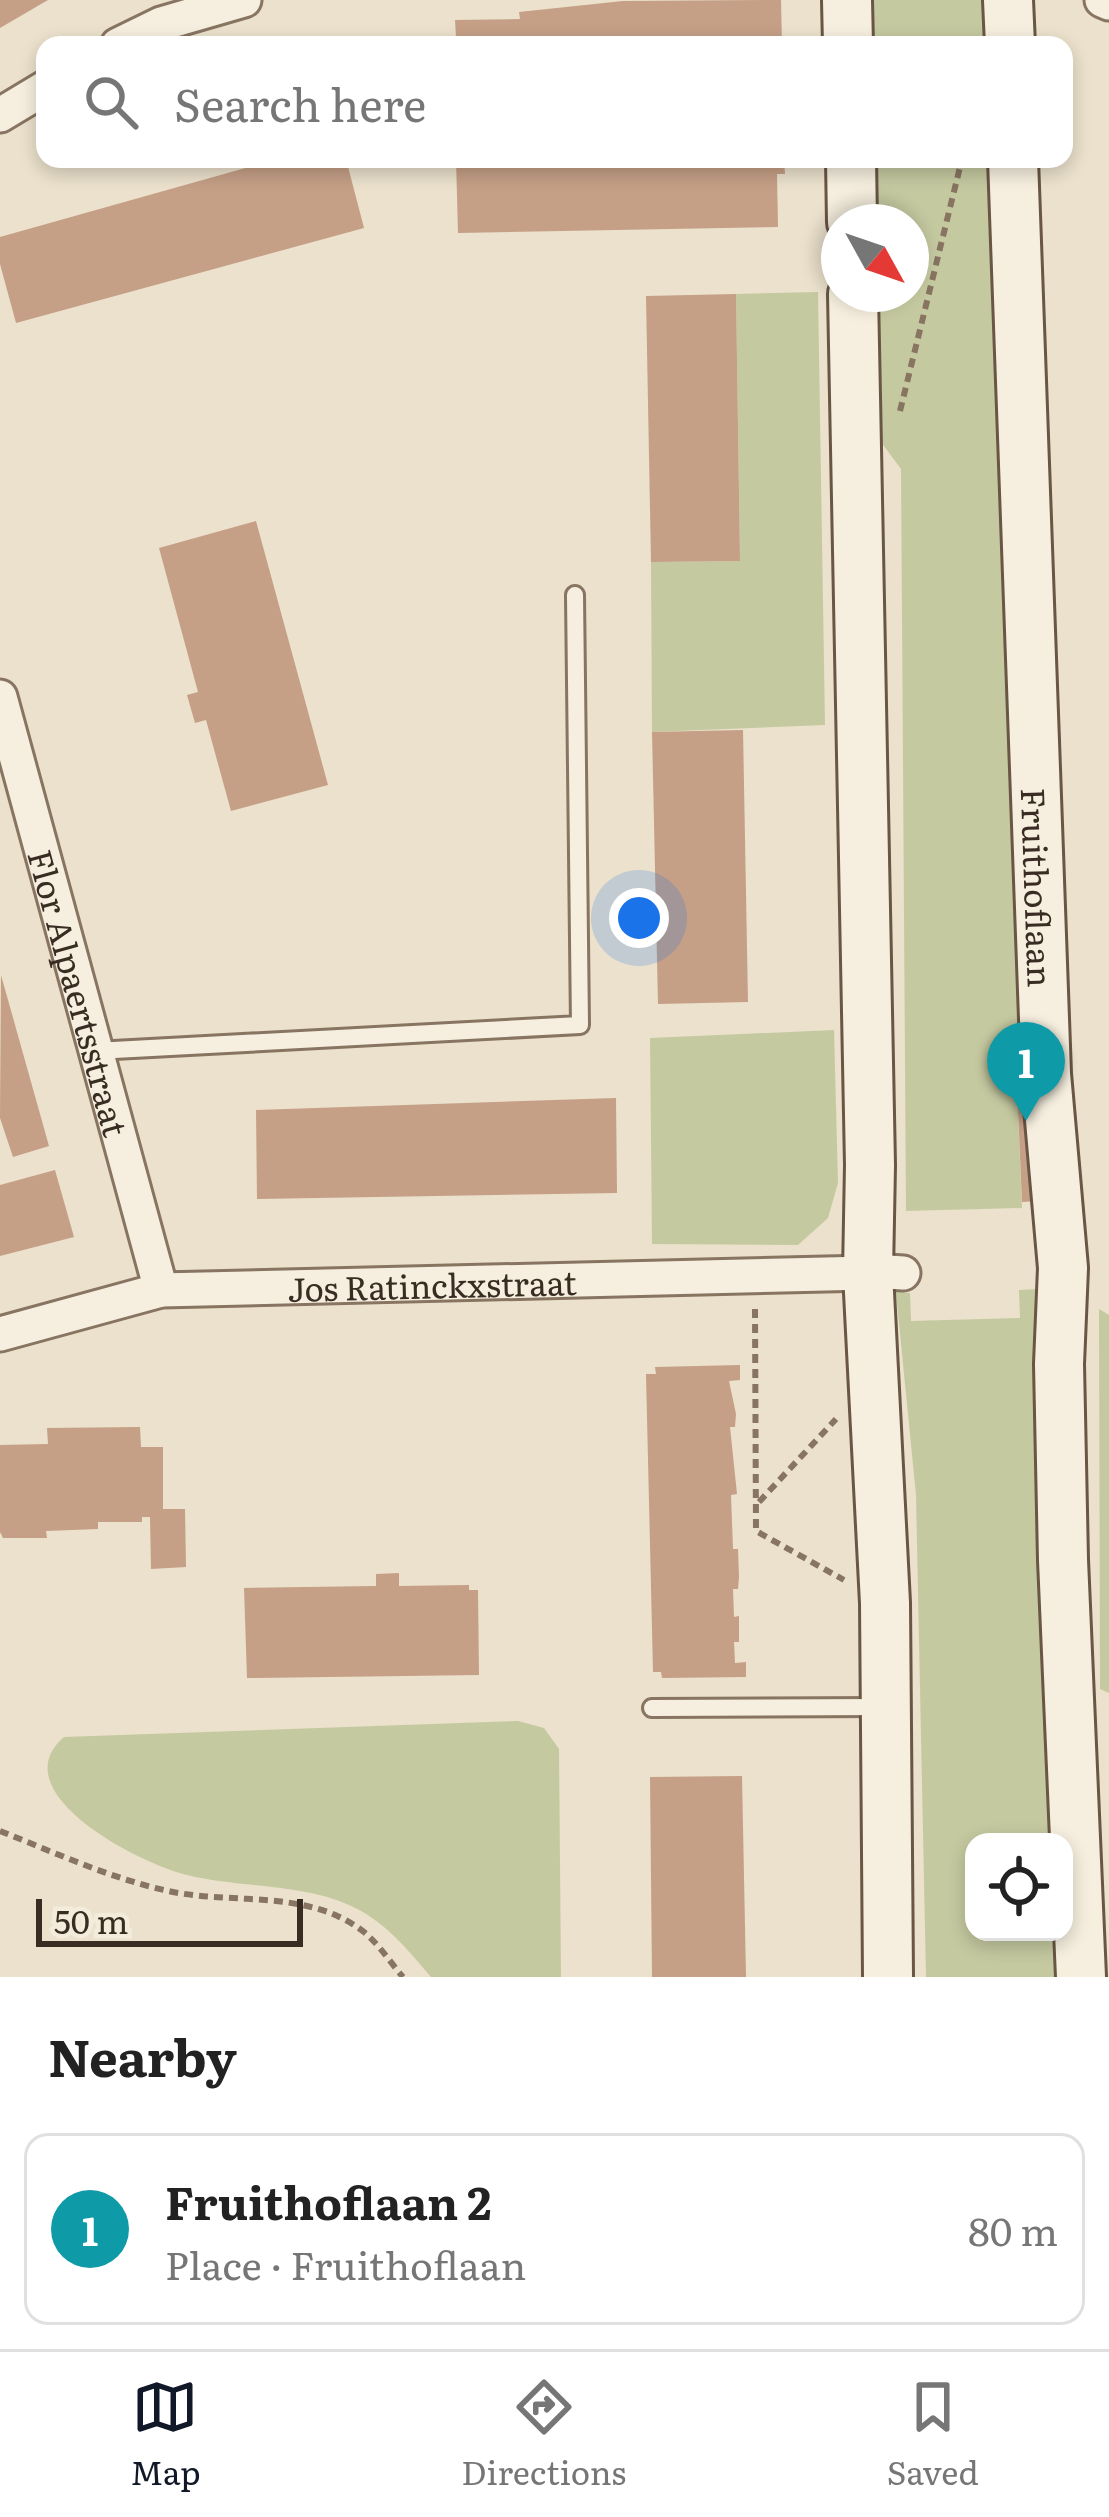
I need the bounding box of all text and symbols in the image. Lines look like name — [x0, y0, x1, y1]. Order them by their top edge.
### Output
search box — [36, 36, 1073, 168]
icon: search — [78, 69, 144, 135]
text: Search here — [174, 69, 426, 136]
north arrow — [821, 204, 929, 312]
street label: Fruithoflaan — [1011, 787, 1067, 988]
street label: Flor Alpaertsstraat — [18, 843, 143, 1142]
your location — [609, 888, 669, 948]
pin: 1 — [987, 1022, 1065, 1121]
street label: Jos Ratinckxstraat — [287, 1255, 578, 1311]
map controls — [965, 1833, 1073, 1941]
button: locate — [965, 1833, 1073, 1941]
scale bar — [36, 1893, 303, 1946]
text: 50 m — [54, 1895, 128, 1944]
text: Nearby — [48, 2017, 237, 2093]
text: Fruithoflaan 2 — [165, 2167, 491, 2234]
text: 1 — [82, 2200, 98, 2258]
text: 80 m — [968, 2200, 1058, 2258]
text: Place · Fruithoflaan — [165, 2234, 526, 2292]
tab: Map — [130, 2374, 201, 2495]
tab: Directions — [461, 2374, 626, 2495]
tab: Saved — [887, 2374, 979, 2495]

